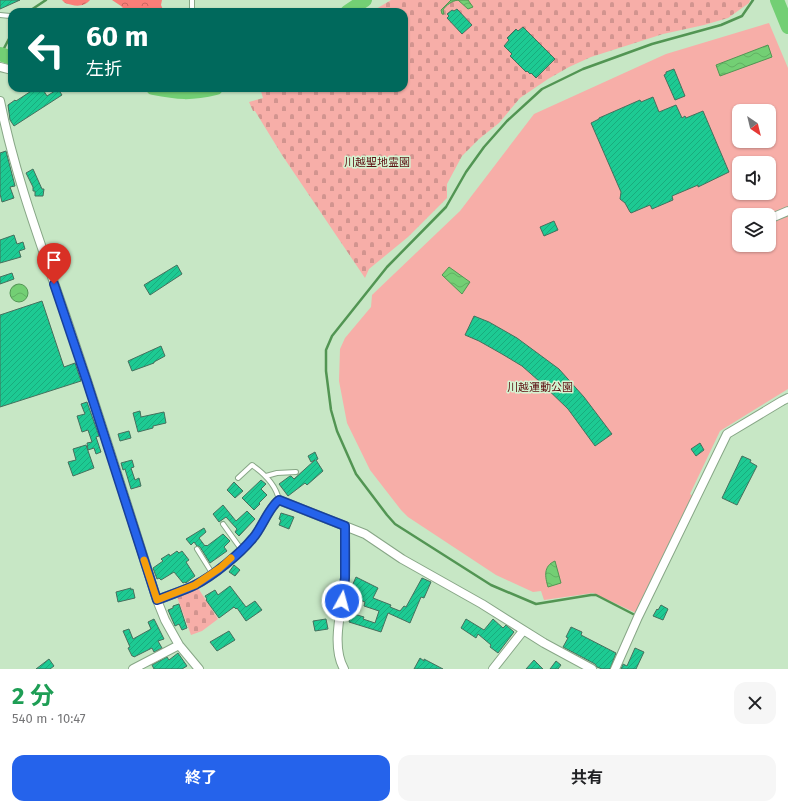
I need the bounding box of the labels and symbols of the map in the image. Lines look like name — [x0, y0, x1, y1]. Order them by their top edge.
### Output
north arrow — [732, 104, 776, 148]
park label: 川越聖地霊園 — [344, 156, 410, 169]
pin — [37, 243, 71, 284]
park label: 川越運動公園 — [507, 381, 573, 394]
position arrow — [321, 580, 363, 622]

